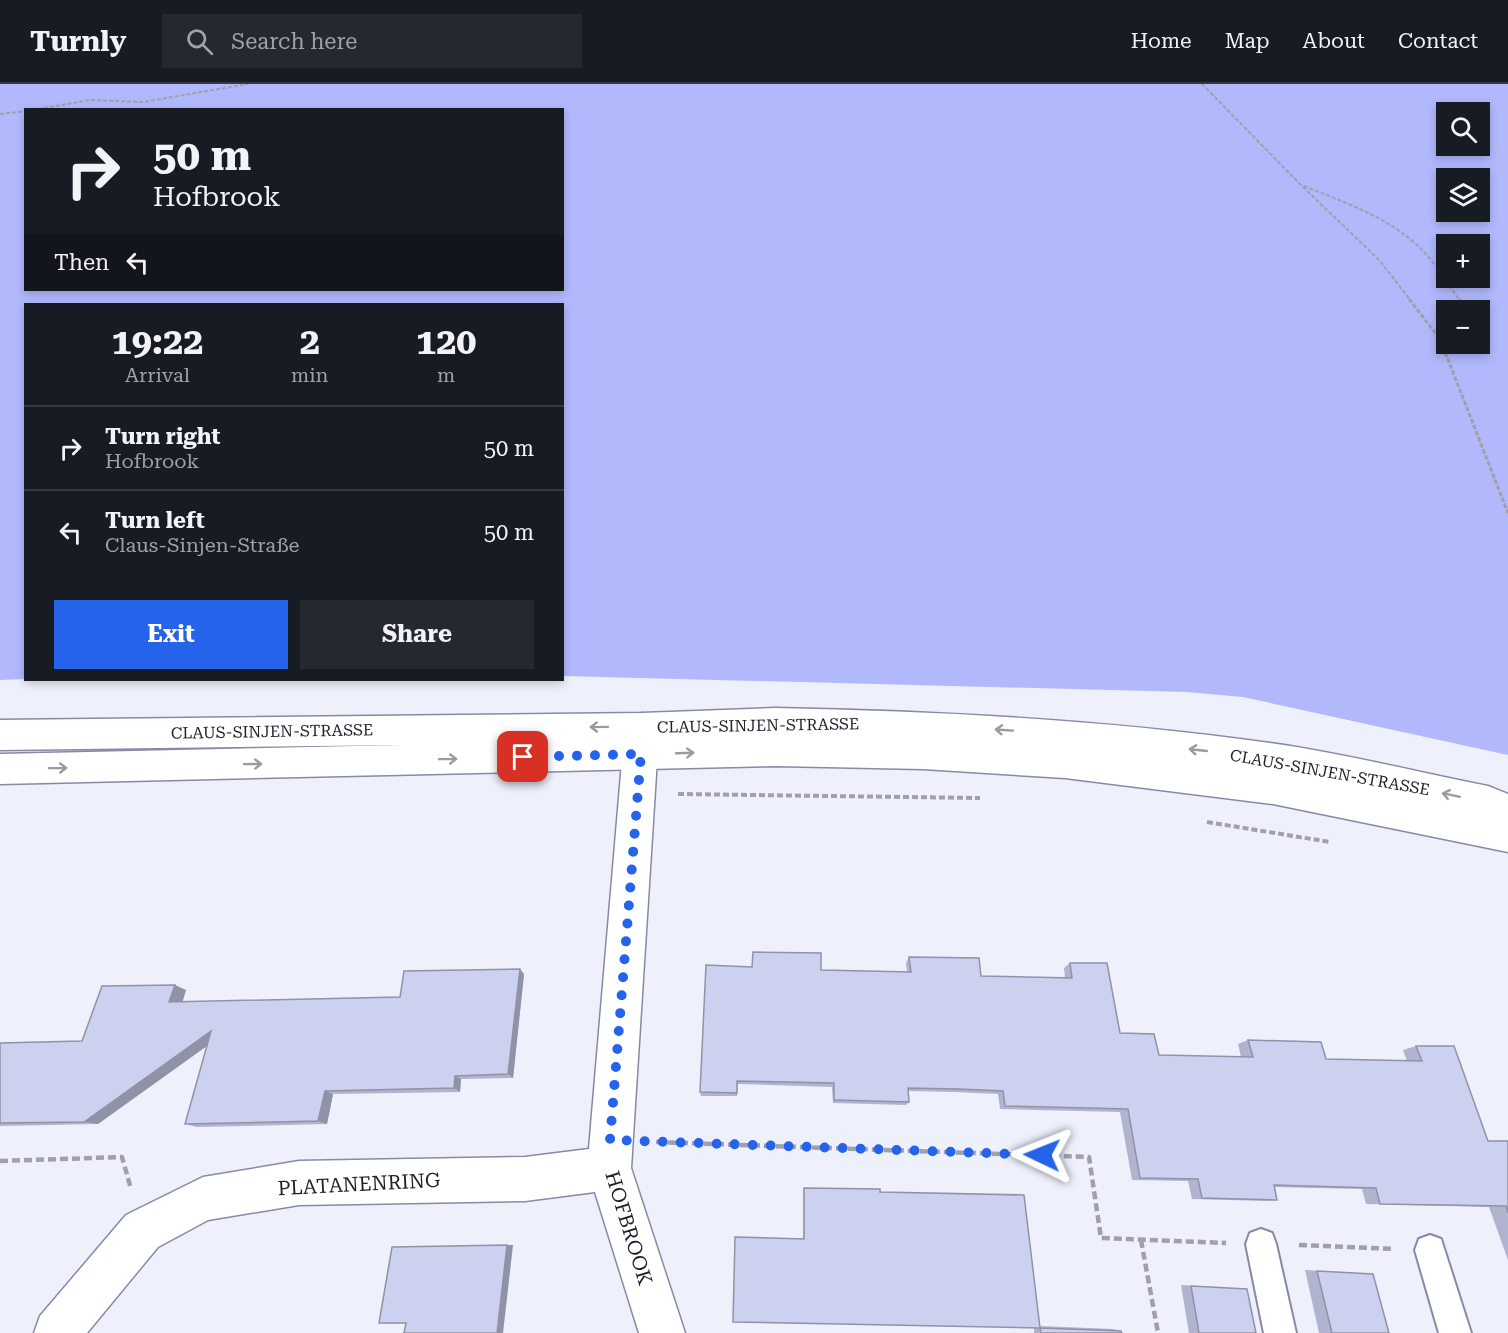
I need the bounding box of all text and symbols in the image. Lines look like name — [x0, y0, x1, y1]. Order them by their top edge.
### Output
search box — [162, 14, 582, 68]
text: Turnly — [30, 25, 126, 58]
icon: search — [183, 25, 216, 58]
text: Search here — [231, 29, 357, 54]
text: Home — [1131, 29, 1192, 53]
text: Map — [1225, 29, 1270, 53]
text: About — [1303, 29, 1365, 53]
text: Contact — [1398, 29, 1478, 53]
map controls — [1436, 102, 1490, 354]
button: search — [1436, 102, 1490, 156]
text: 50 m — [153, 131, 251, 180]
icon: right — [54, 132, 132, 210]
button: layers — [1436, 168, 1490, 222]
text: Hofbrook — [153, 181, 280, 213]
button: + — [1436, 234, 1490, 288]
icon: left — [121, 246, 154, 279]
text: Then — [54, 250, 109, 275]
button: − — [1436, 300, 1490, 354]
text: 19:22 — [112, 321, 203, 363]
text: 2 — [300, 321, 320, 363]
text: 120 — [416, 321, 476, 363]
text: Arrival — [125, 363, 190, 387]
text: min — [291, 363, 328, 387]
text: m — [437, 363, 455, 387]
text: Turn right — [105, 424, 220, 449]
icon: right — [54, 432, 87, 465]
text: 50 m — [484, 436, 534, 461]
text: Hofbrook — [105, 449, 199, 473]
text: Turn left — [105, 508, 205, 533]
icon: left — [54, 516, 87, 549]
text: 50 m — [484, 520, 534, 545]
text: Claus-Sinjen-Straße — [105, 533, 300, 557]
button: Exit — [54, 600, 288, 669]
button: Share — [300, 600, 534, 669]
street label: CLAUS-SINJEN-STRASSE — [657, 714, 859, 737]
street label: CLAUS-SINJEN-STRASSE — [171, 720, 373, 743]
one-way arrow — [589, 721, 609, 733]
one-way arrow — [994, 724, 1014, 735]
pin — [497, 731, 548, 782]
icon: arrive — [506, 740, 539, 773]
one-way arrow — [1188, 744, 1208, 755]
street label: CLAUS-SINJEN-STRASSE — [1229, 746, 1431, 799]
one-way arrow — [675, 747, 695, 759]
one-way arrow — [438, 753, 458, 765]
one-way arrow — [243, 758, 263, 769]
one-way arrow — [48, 762, 68, 774]
one-way arrow — [1442, 789, 1462, 800]
position arrow — [1010, 1123, 1074, 1187]
street label: PLATANENRING — [277, 1168, 441, 1200]
street label: HOFBROOK — [600, 1168, 658, 1288]

